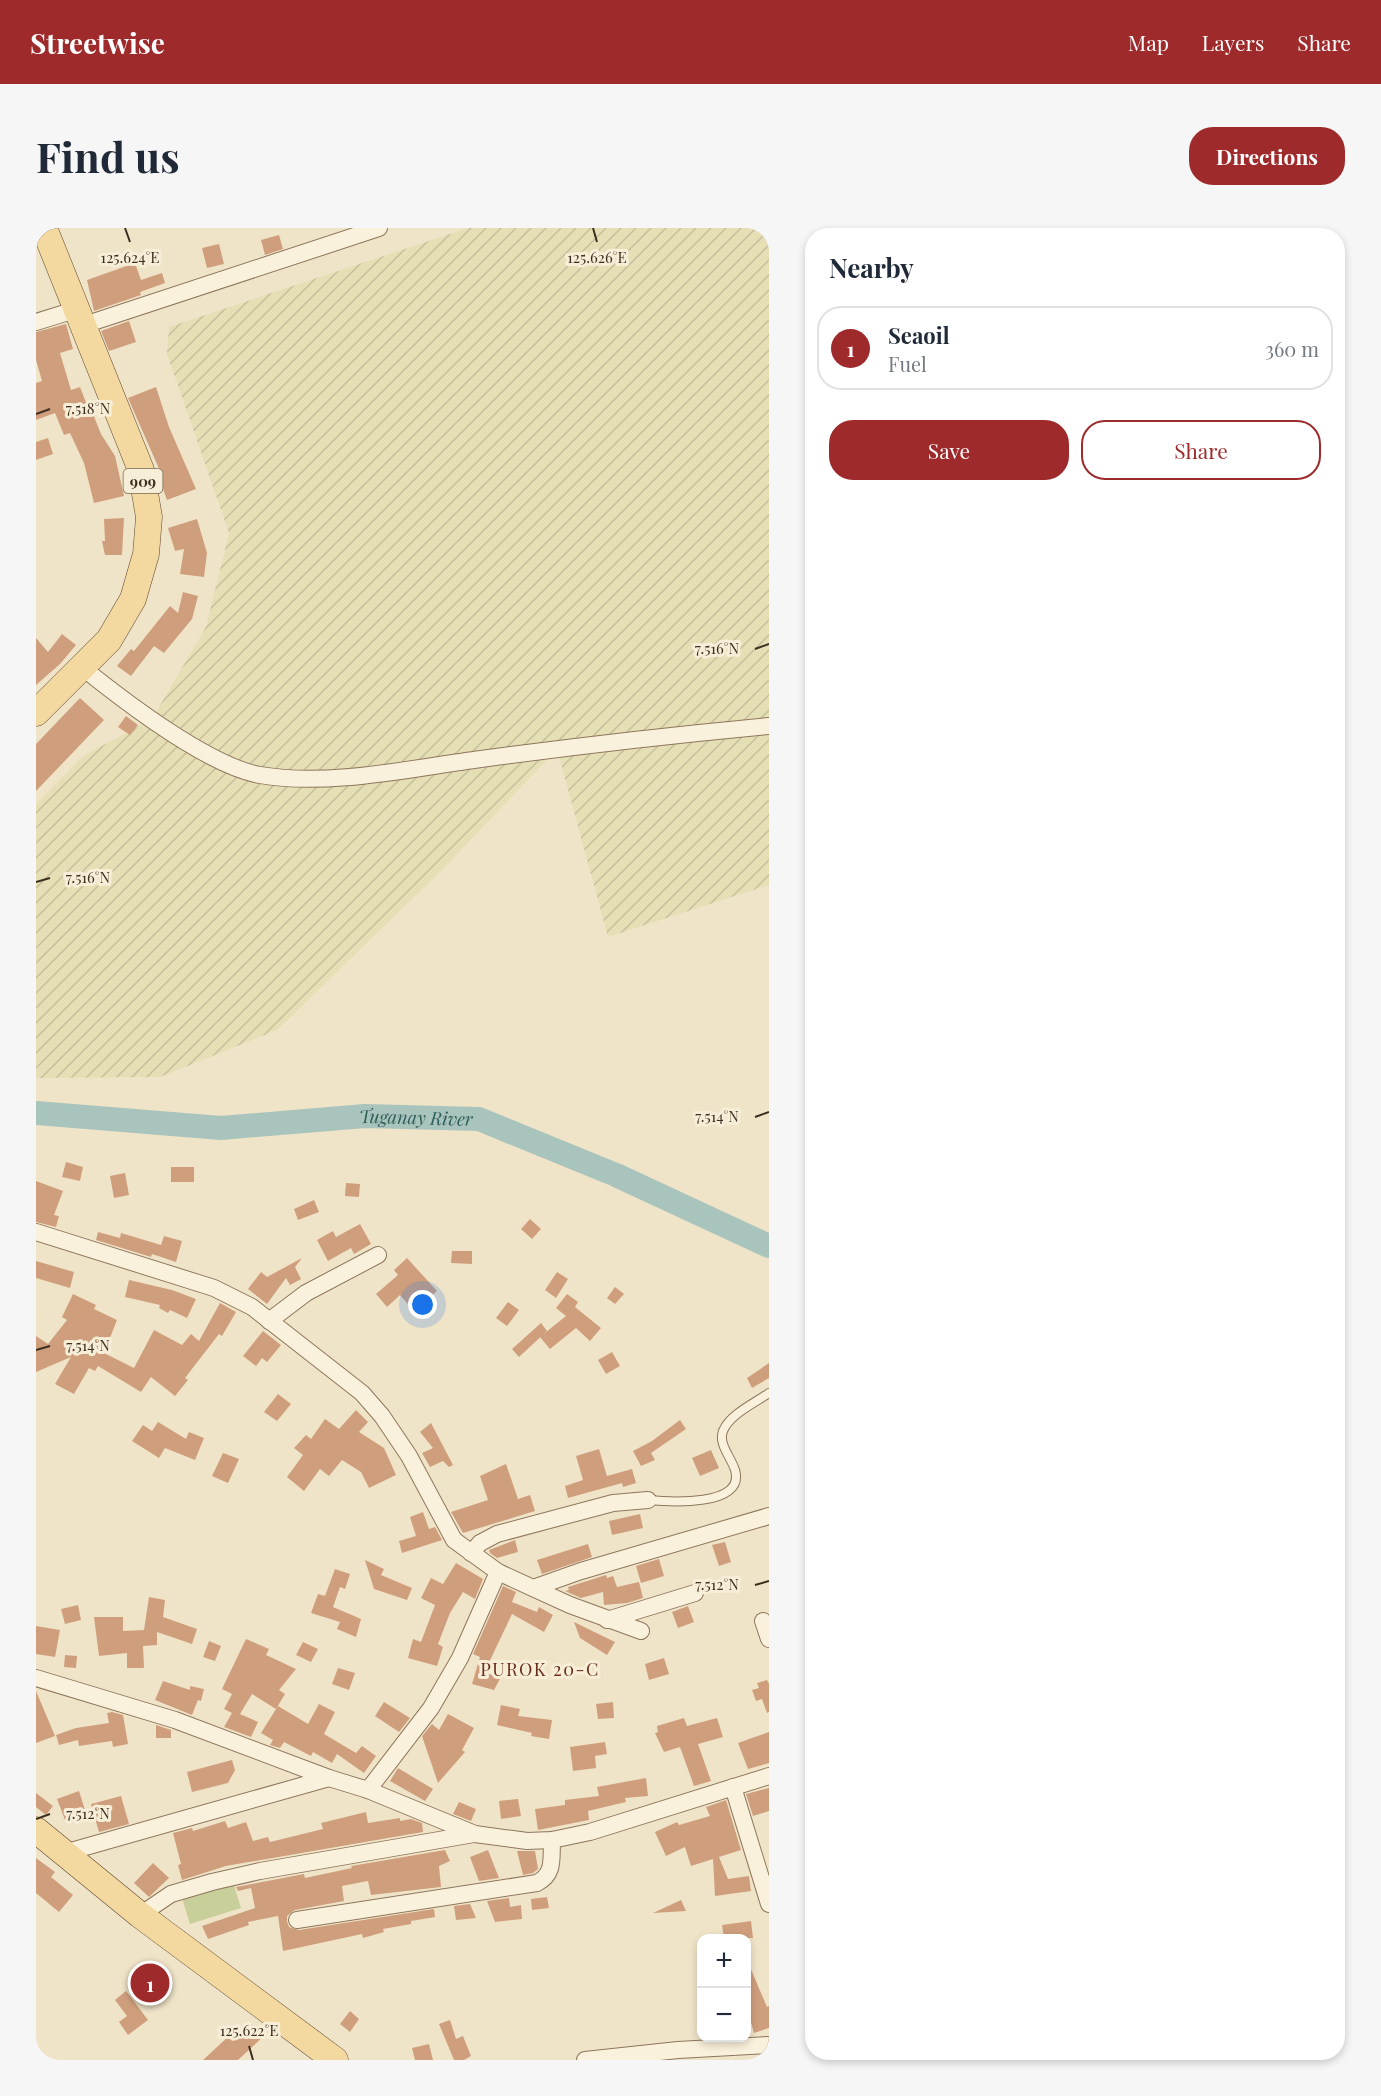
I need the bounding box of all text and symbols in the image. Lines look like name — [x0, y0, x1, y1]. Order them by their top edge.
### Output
text: Streetwise — [30, 24, 165, 61]
text: Map — [1128, 28, 1169, 56]
text: Layers — [1202, 28, 1264, 56]
text: Share — [1297, 28, 1351, 56]
button: Directions — [1189, 127, 1345, 185]
text: Find us — [36, 128, 180, 184]
text: 125.624°E — [101, 247, 159, 267]
text: 125.626°E — [567, 247, 627, 267]
text: Nearby — [829, 250, 914, 285]
text: Seaoil — [888, 320, 950, 350]
text: 1 — [847, 335, 854, 362]
text: 360 m — [1265, 335, 1319, 362]
text: Fuel — [888, 350, 927, 377]
text: 7.518°N — [66, 398, 111, 418]
button: Save — [829, 420, 1069, 480]
button: Share — [1081, 420, 1321, 480]
road number: 909 — [124, 469, 162, 493]
text: 7.516°N — [695, 638, 740, 658]
text: 7.516°N — [66, 867, 111, 887]
water label: Tuganay River — [358, 1103, 474, 1131]
text: 7.514°N — [695, 1106, 739, 1126]
your location — [408, 1290, 437, 1319]
text: 7.514°N — [66, 1335, 110, 1355]
text: 7.512°N — [695, 1574, 739, 1594]
district label: PUROK 20-C — [480, 1657, 600, 1681]
text: 7.512°N — [66, 1803, 110, 1823]
map controls — [697, 1934, 751, 2042]
button: + — [697, 1934, 751, 1988]
pin: 1 — [130, 1960, 170, 2006]
button: − — [697, 1988, 751, 2042]
text: 125.622°E — [220, 2020, 278, 2040]

